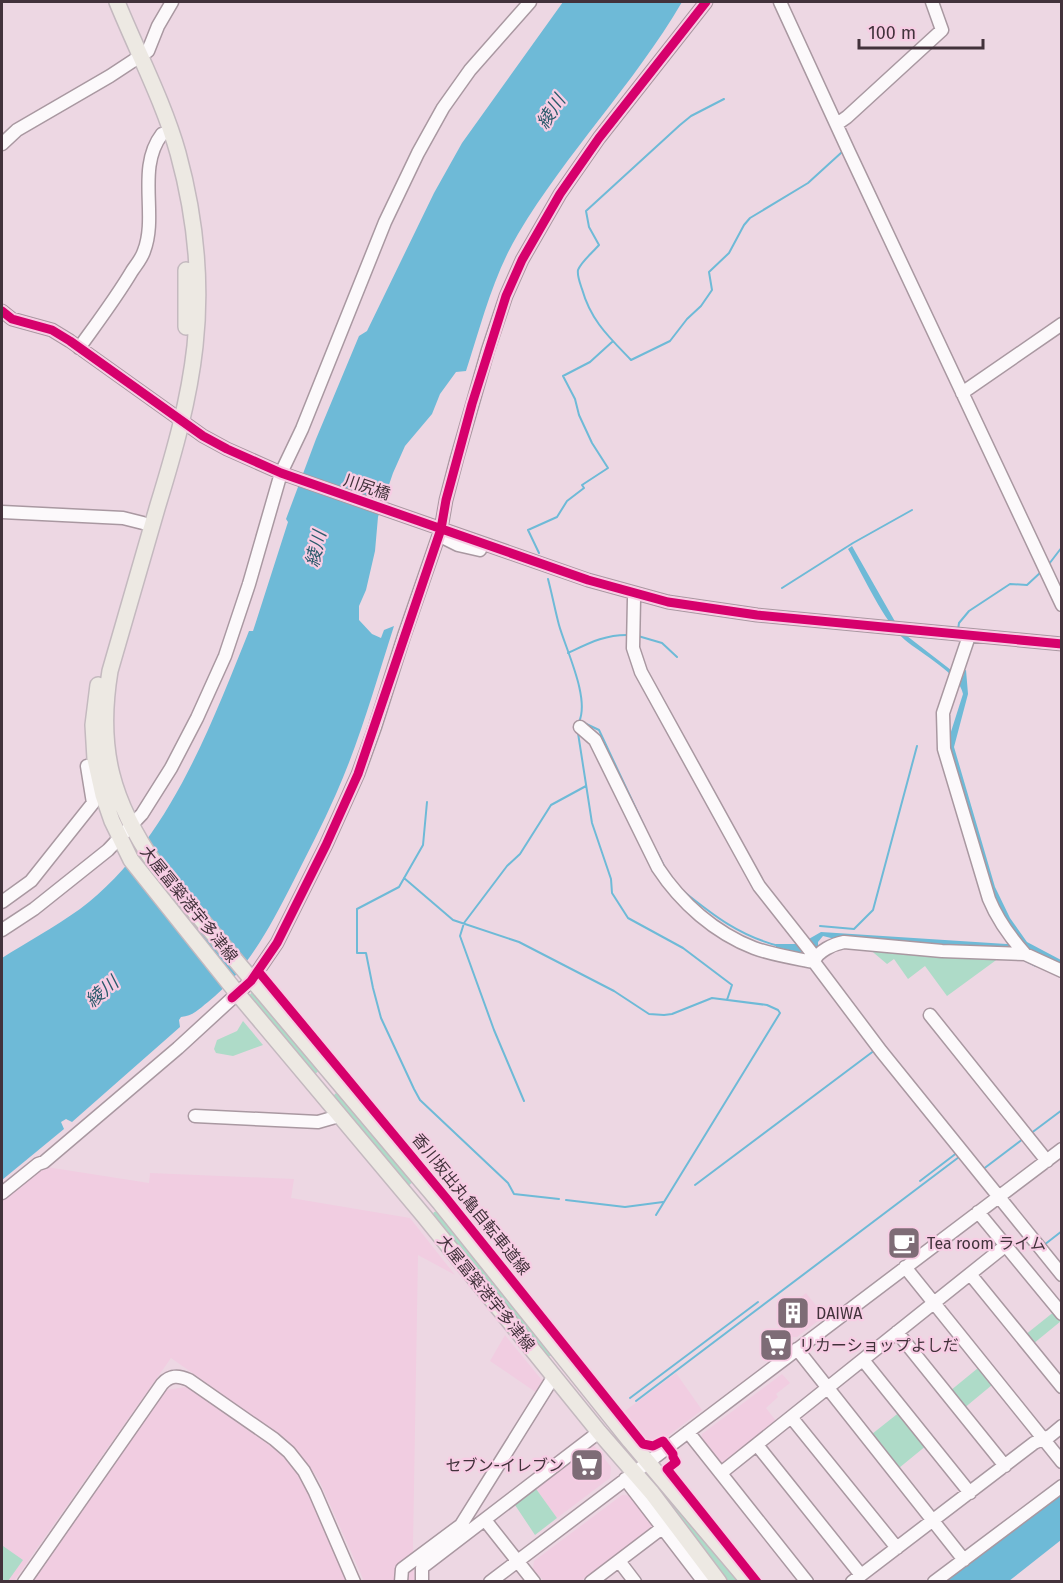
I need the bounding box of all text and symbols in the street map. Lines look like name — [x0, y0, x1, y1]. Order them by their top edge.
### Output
scale bar — [859, 12, 984, 50]
text: 100 m — [868, 22, 916, 44]
water label: 綾川 — [532, 89, 571, 133]
street label: 川尻橋 — [341, 470, 393, 504]
water label: 綾川 — [301, 527, 331, 569]
street label: 大屋冨築港宇多津線 — [136, 842, 242, 966]
water label: 綾川 — [81, 971, 124, 1012]
street label: 香川坂出丸亀自転車道線 — [408, 1130, 534, 1278]
cafe icon: Tea room ライム — [886, 1225, 922, 1261]
street label: 大屋冨築港宇多津線 — [433, 1231, 539, 1355]
place label: Tea room ライム — [927, 1234, 1046, 1253]
building icon: DAIWA — [775, 1295, 811, 1331]
place label: DAIWA — [816, 1304, 863, 1323]
supermarket icon: リカーショップよしだ — [758, 1327, 794, 1363]
place label: リカーショップよしだ — [799, 1336, 959, 1355]
supermarket icon: セブン-イレブン — [569, 1447, 605, 1483]
place label: セブン-イレブン — [446, 1456, 564, 1475]

